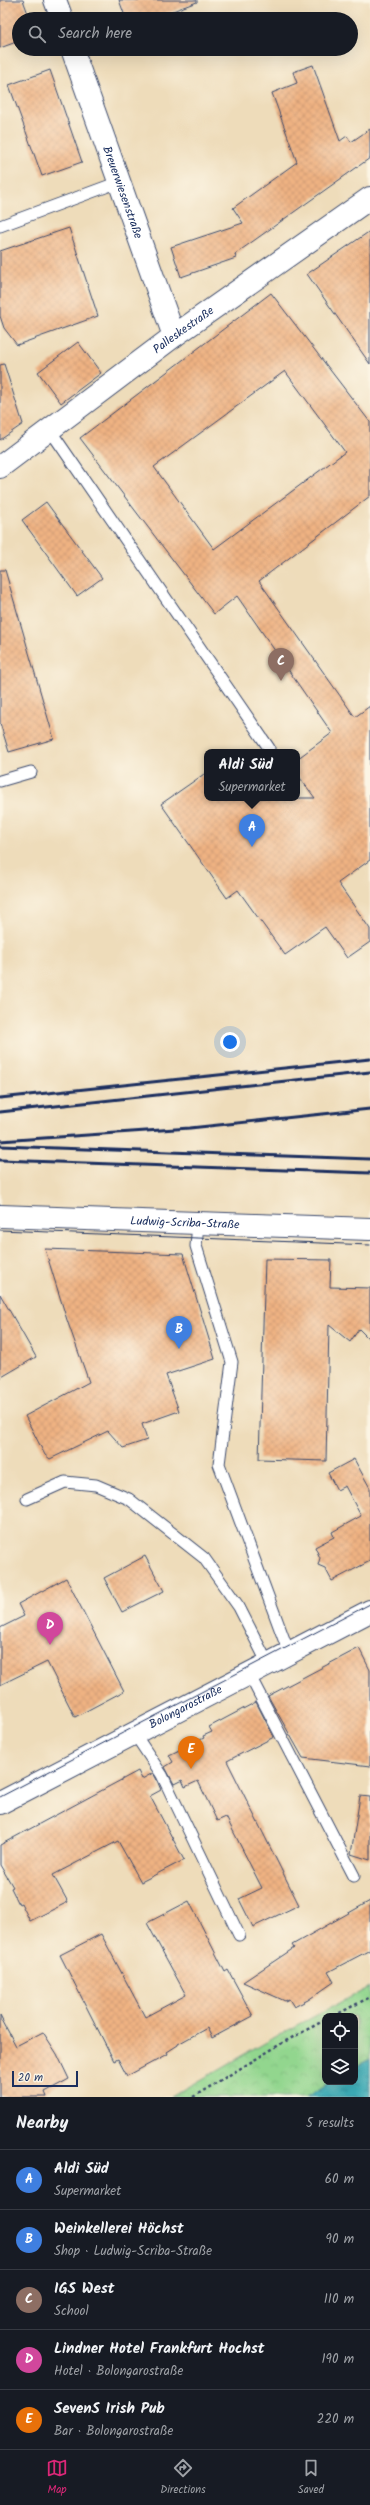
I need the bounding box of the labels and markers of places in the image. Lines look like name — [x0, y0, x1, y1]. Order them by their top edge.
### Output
pin: C — [268, 648, 294, 681]
pin: A — [239, 814, 265, 847]
pin: B — [166, 1316, 192, 1349]
pin: D — [37, 1612, 63, 1645]
pin: E — [178, 1736, 204, 1769]

